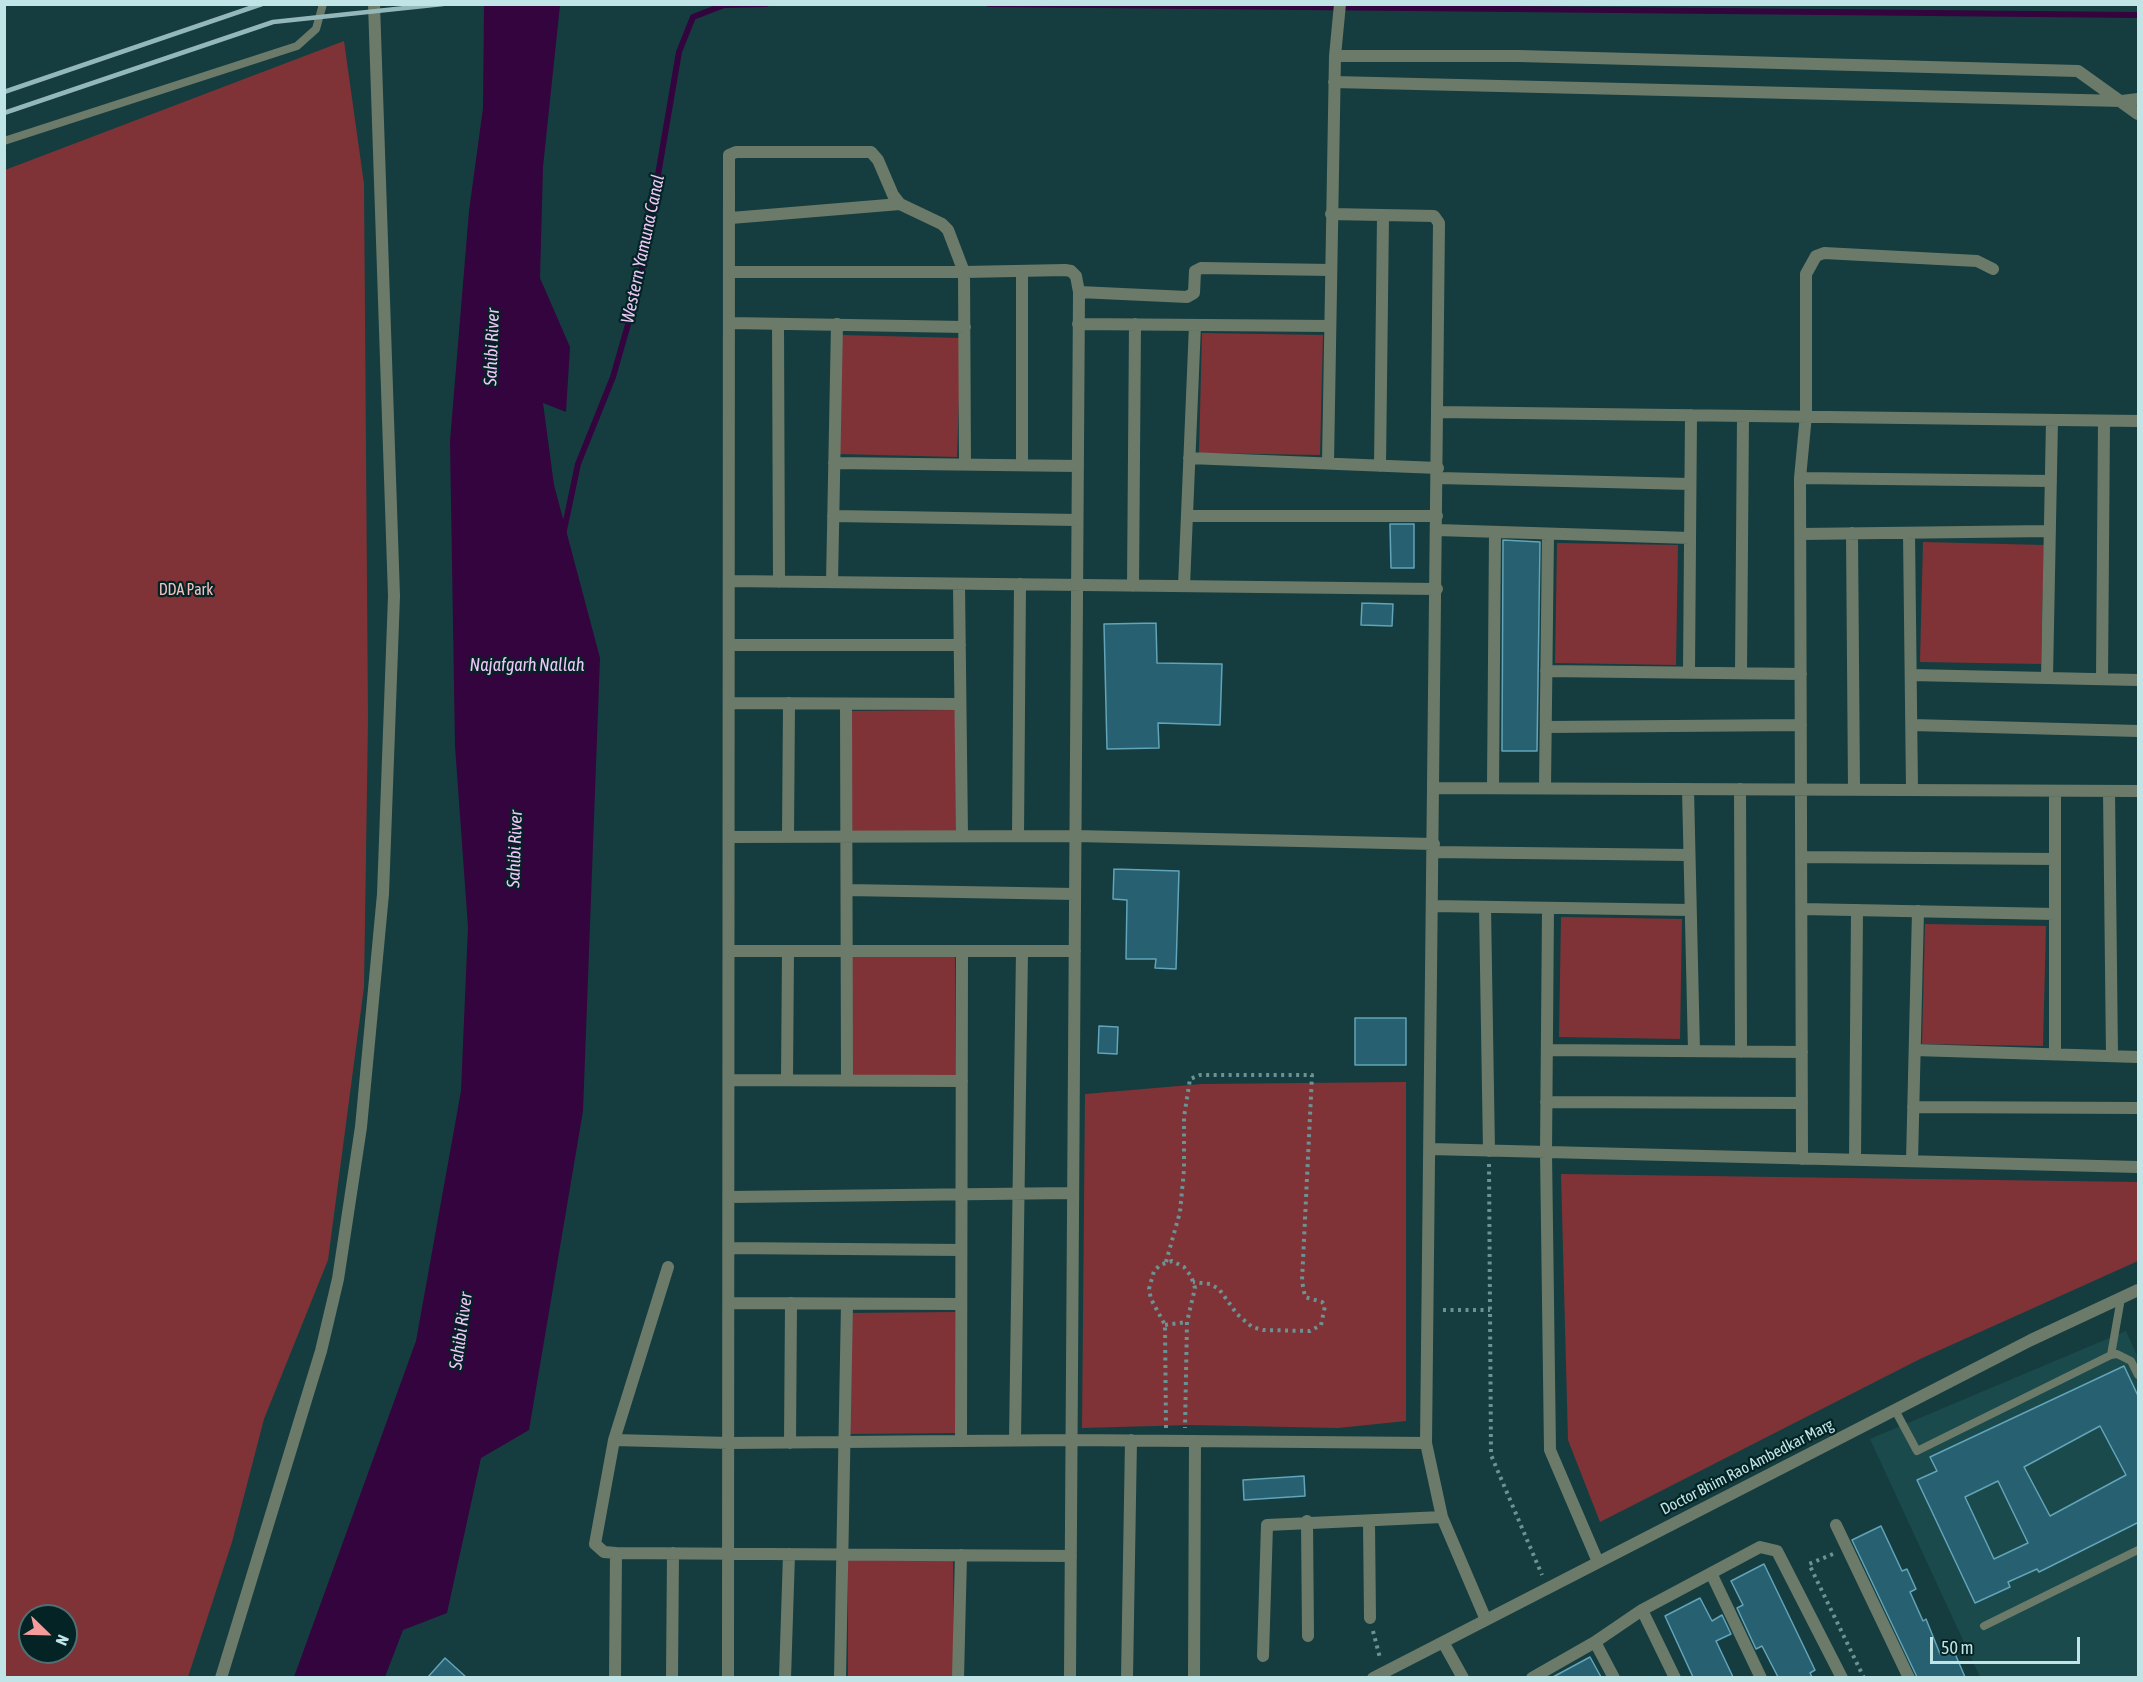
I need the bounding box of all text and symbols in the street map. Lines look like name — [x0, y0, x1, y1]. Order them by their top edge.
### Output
water label: Western Yamuna Canal — [617, 173, 669, 325]
water label: Sahibi River — [480, 308, 504, 386]
park label: DDA Park — [159, 580, 213, 600]
water label: Najafgarh Nallah — [470, 654, 584, 676]
water label: Sahibi River — [503, 810, 527, 888]
water label: Sahibi River — [445, 1291, 477, 1371]
street label: Doctor Bhim Rao Ambedkar Marg — [1657, 1415, 1837, 1519]
north arrow — [18, 1604, 78, 1664]
scale bar — [1933, 1625, 2083, 1663]
text: N — [53, 1632, 73, 1648]
text: 50 m — [1941, 1637, 1973, 1658]

